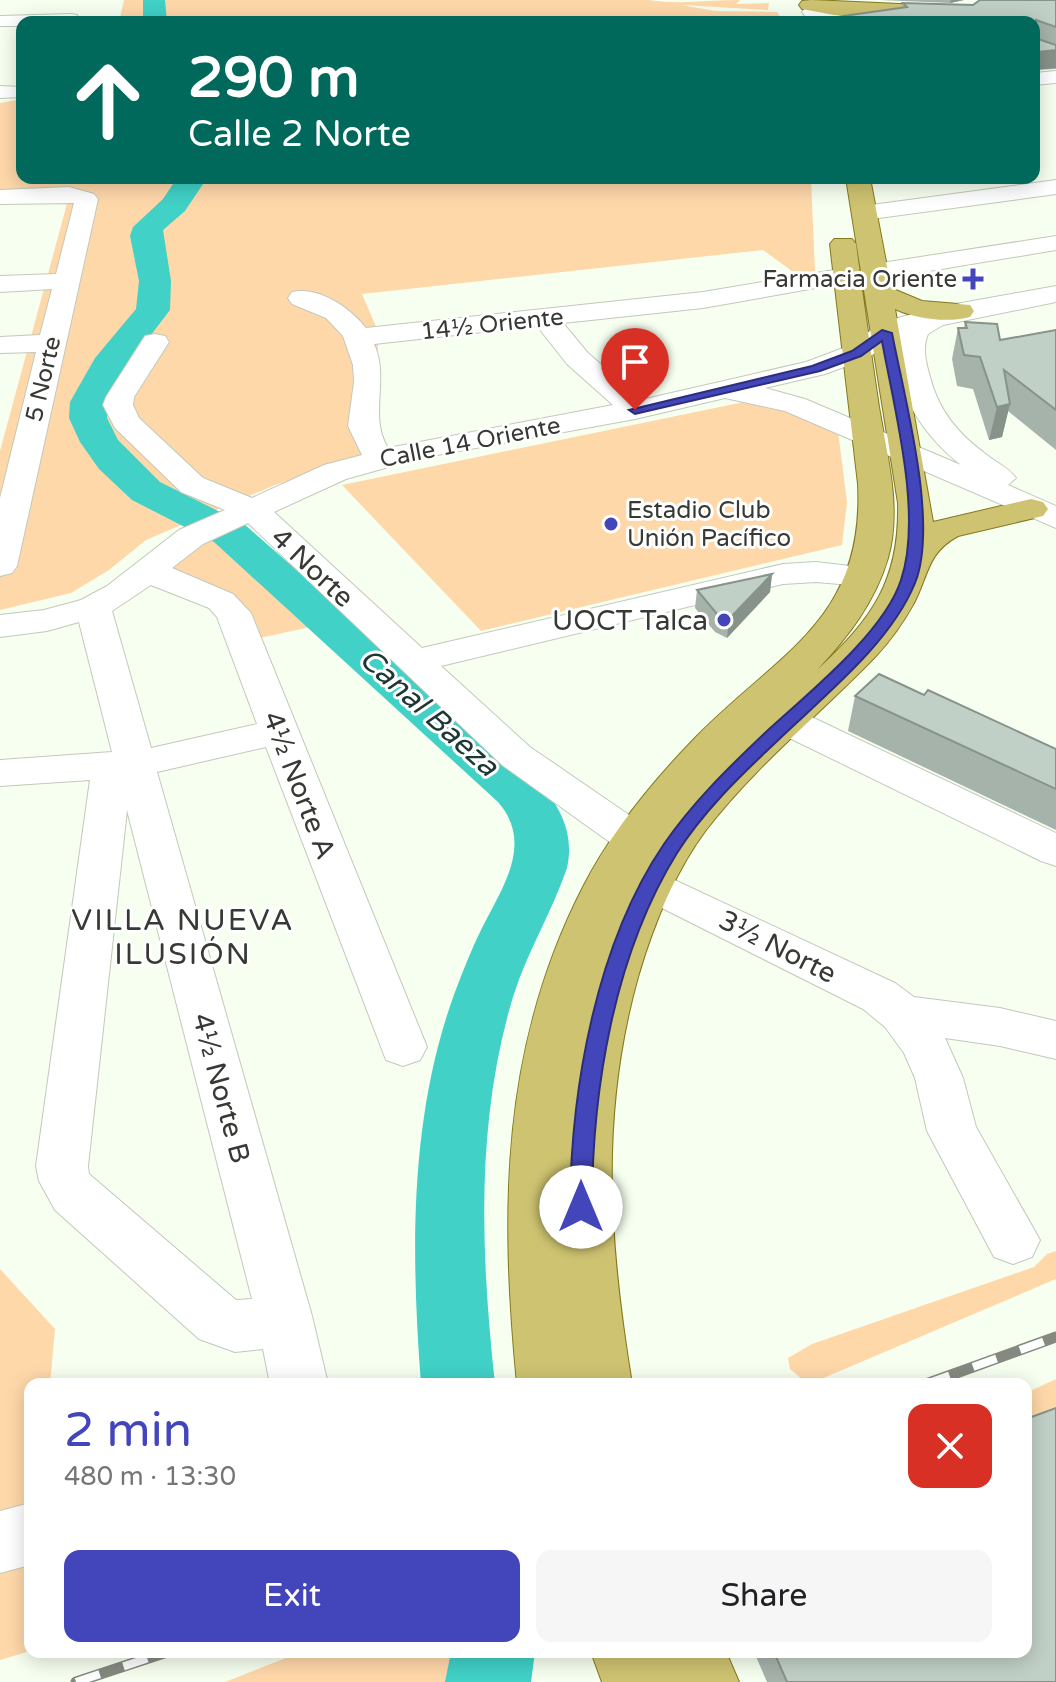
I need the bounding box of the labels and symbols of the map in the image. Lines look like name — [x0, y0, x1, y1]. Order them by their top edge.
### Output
place label: Farmacia Oriente — [763, 265, 957, 294]
marker: Farmacia Oriente — [964, 270, 982, 288]
street label: 14½ Oriente — [419, 303, 565, 346]
pin — [601, 328, 669, 410]
street label: 5 Norte — [20, 334, 67, 425]
street label: Calle 14 Oriente — [377, 411, 563, 474]
place label: Estadio Club Unión Pacífico — [627, 496, 791, 553]
marker: Estadio Club Unión Pacífico — [602, 515, 620, 533]
street label: 4 Norte — [264, 521, 361, 615]
place label: UOCT Talca — [552, 604, 708, 638]
marker: UOCT Talca — [715, 611, 733, 629]
water label: Canal Baeza — [351, 640, 507, 785]
street label: 4½ Norte A — [255, 707, 343, 864]
district label: VILLA NUEVA ILUSIÓN — [71, 902, 295, 973]
street label: 3½ Norte — [713, 903, 842, 991]
street label: 4½ Norte B — [185, 1010, 257, 1167]
position arrow — [539, 1165, 623, 1249]

